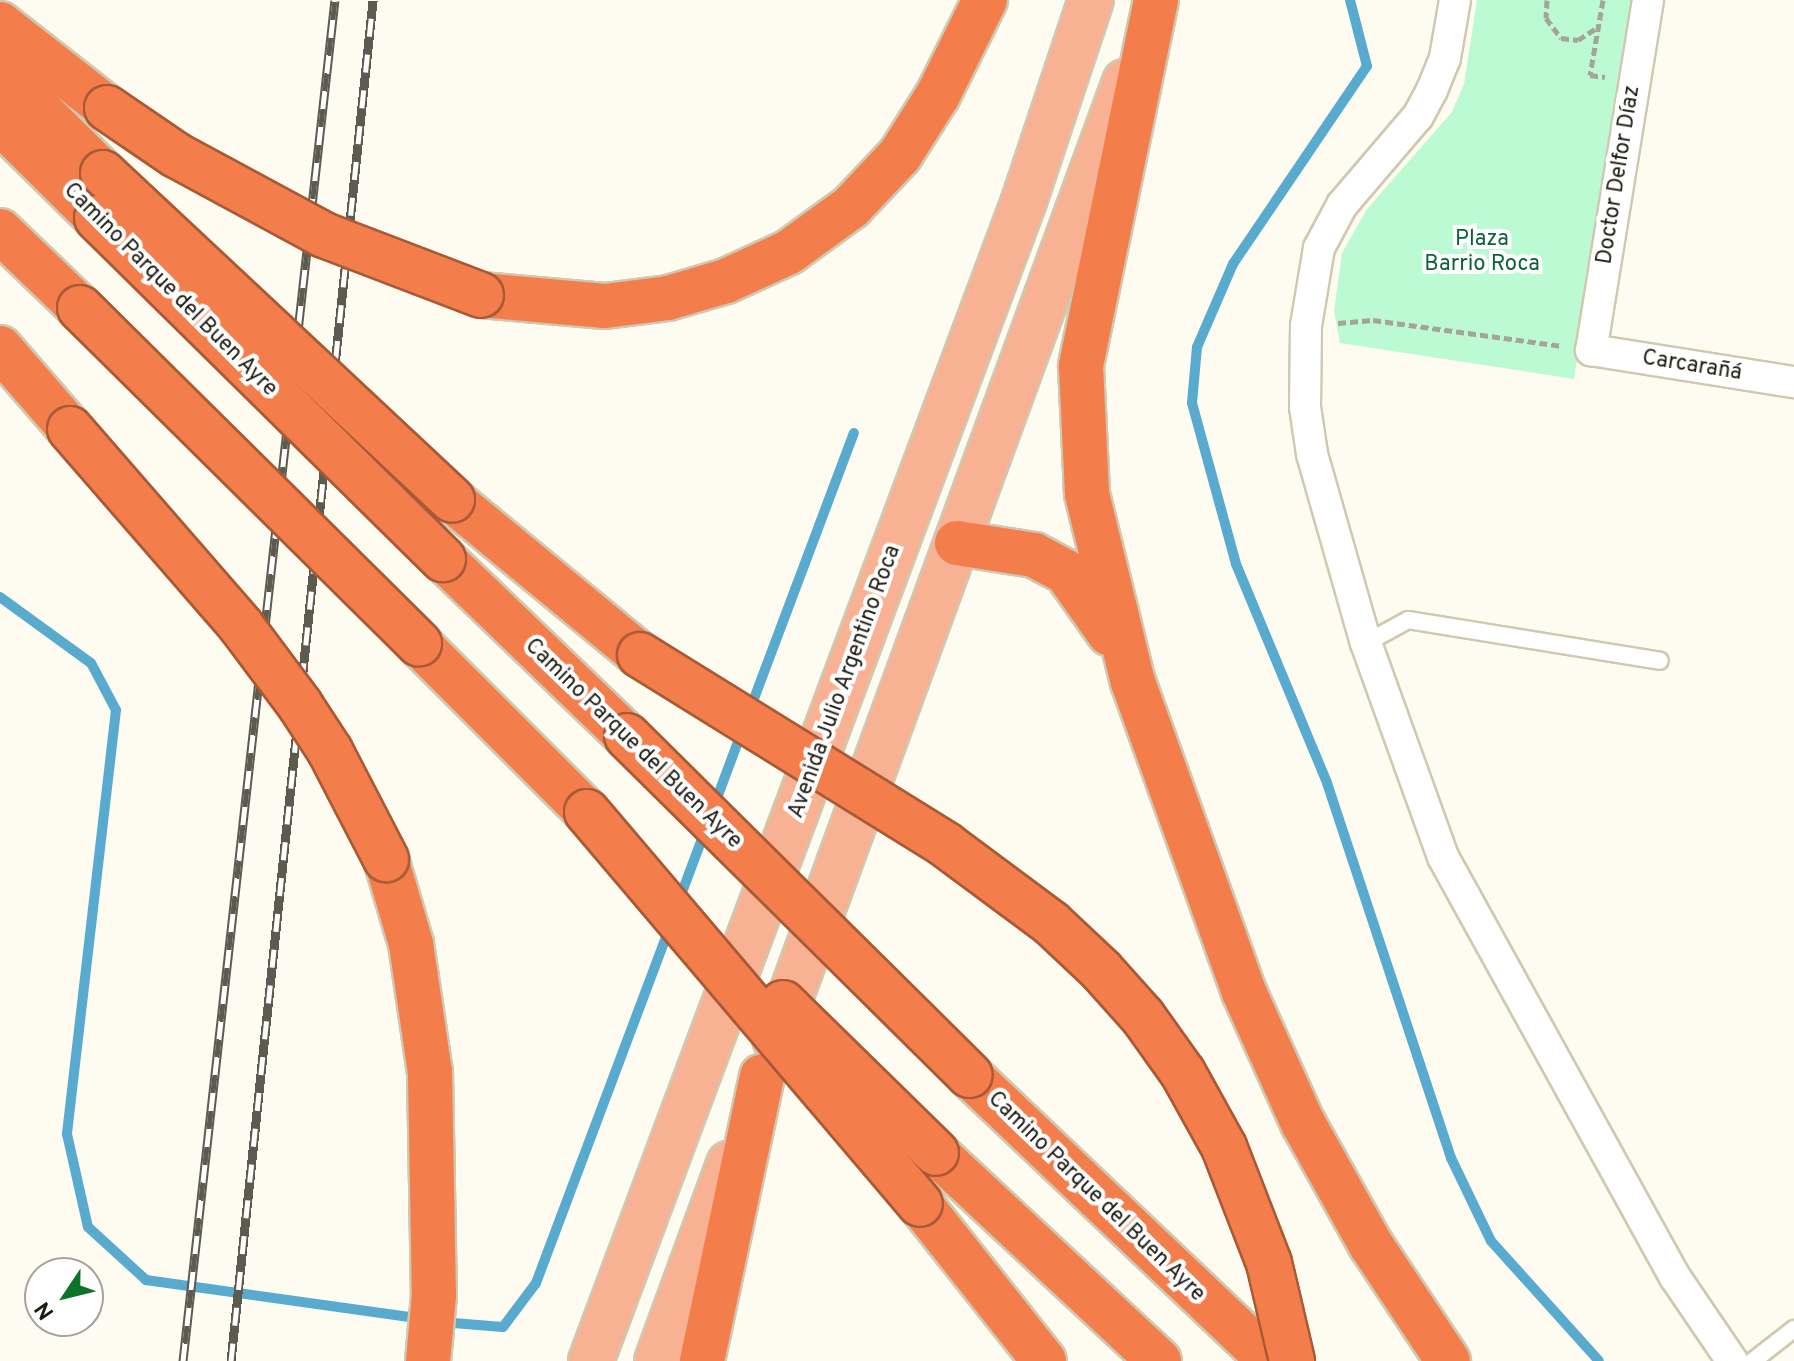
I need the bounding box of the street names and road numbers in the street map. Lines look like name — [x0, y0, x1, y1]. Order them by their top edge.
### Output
street label: Doctor Delfor Díaz — [1592, 84, 1646, 266]
street label: Camino Parque del Buen Ayre — [57, 177, 283, 403]
street label: Carcarañá — [1640, 345, 1744, 387]
street label: Avenida Julio Argentino Roca — [783, 542, 907, 822]
street label: Camino Parque del Buen Ayre — [519, 633, 747, 855]
street label: Camino Parque del Buen Ayre — [982, 1086, 1210, 1308]

